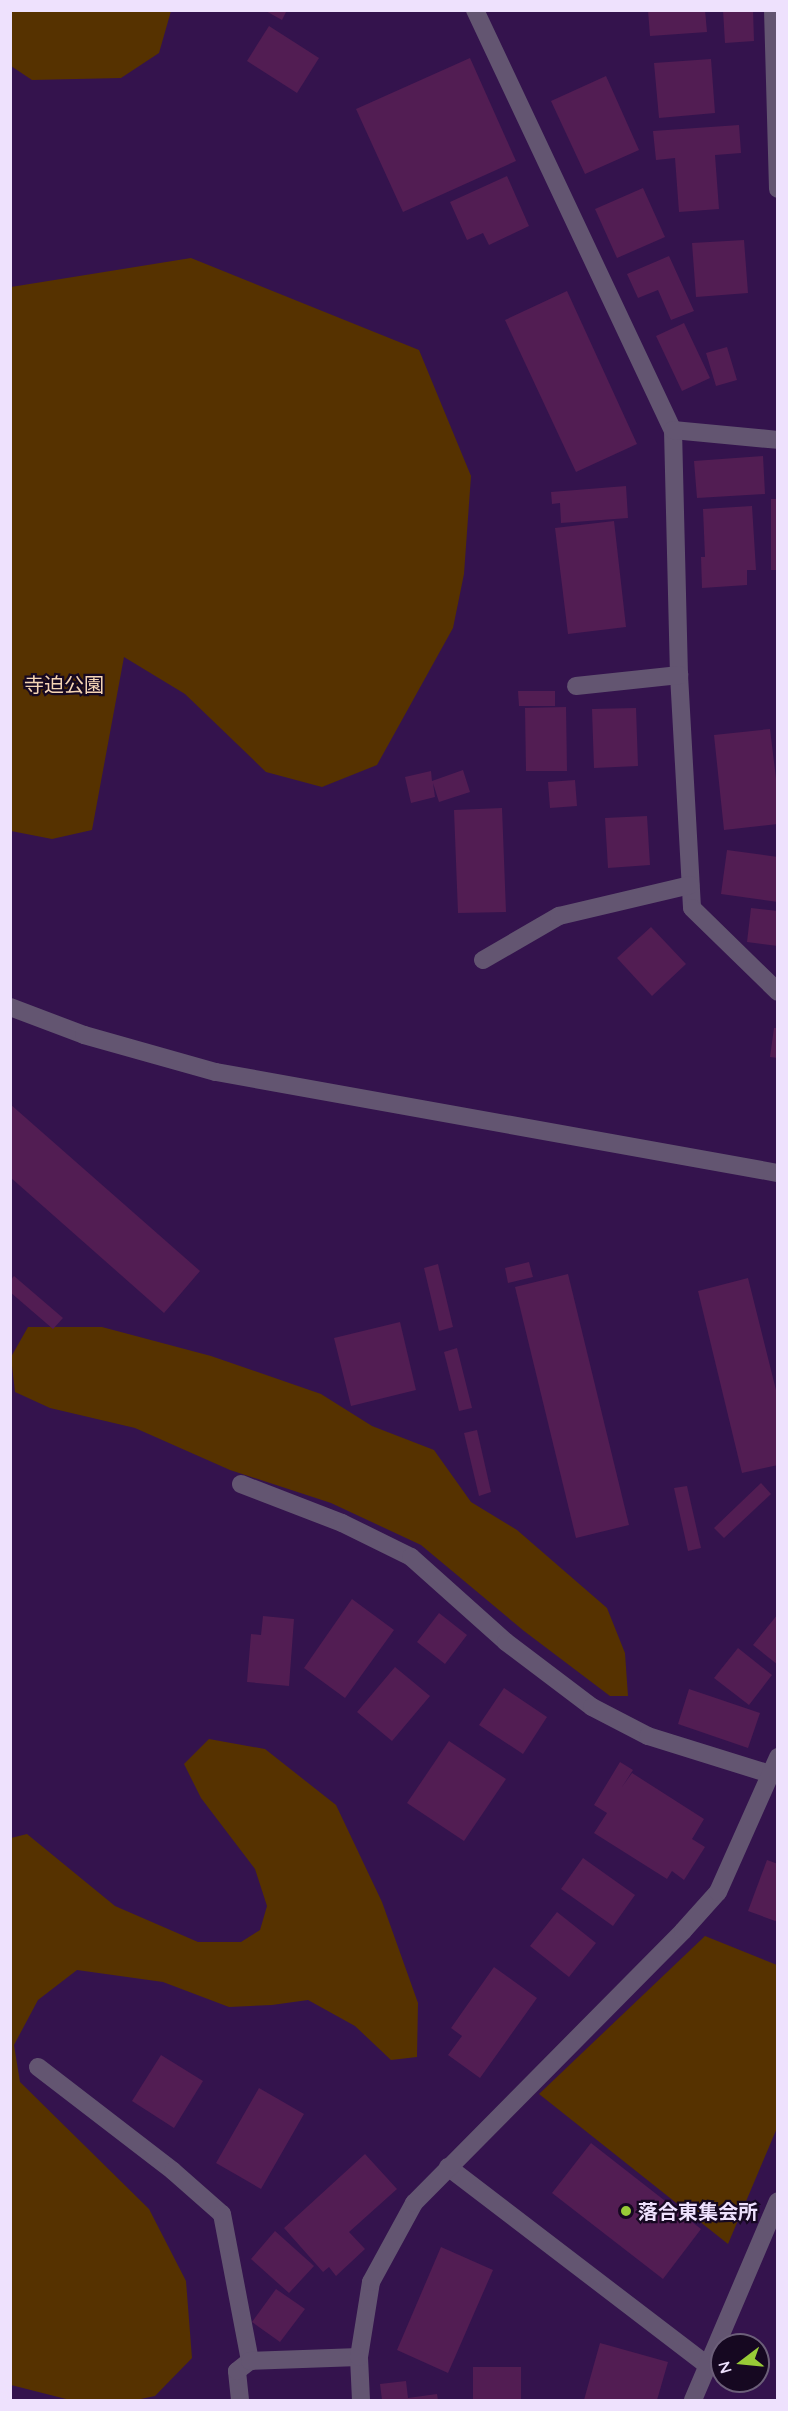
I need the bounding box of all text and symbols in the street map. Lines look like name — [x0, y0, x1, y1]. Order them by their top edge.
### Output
park label: 寺迫公園 — [24, 672, 104, 696]
place label: 落合東集会所 — [638, 2199, 758, 2223]
marker: 落合東集会所 — [619, 2204, 633, 2218]
north arrow — [710, 2333, 770, 2393]
text: N — [713, 2359, 736, 2376]

